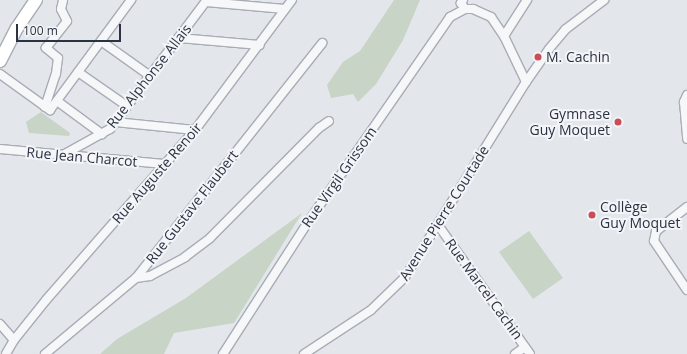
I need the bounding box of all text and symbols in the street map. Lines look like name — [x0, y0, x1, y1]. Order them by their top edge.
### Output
scale bar — [18, 16, 123, 42]
street label: Rue Alphonse Allais — [103, 21, 195, 131]
text: 100 m — [23, 22, 58, 39]
place label: M. Cachin — [546, 49, 610, 65]
marker: M. Cachin — [533, 52, 543, 62]
place label: Gymnase Guy Moquet — [530, 106, 610, 138]
marker: Gymnase Guy Moquet — [613, 117, 623, 127]
street label: Rue Auguste Renoir — [109, 119, 205, 227]
street label: Rue Virgil Grissom — [298, 124, 380, 230]
street label: Avenue Pierre Courtade — [396, 142, 492, 284]
street label: Rue Jean Charcot — [26, 144, 138, 170]
street label: Rue Gustave Flaubert — [142, 147, 242, 267]
place label: Collège Guy Moquet — [600, 199, 680, 232]
marker: Collège Guy Moquet — [587, 210, 597, 220]
street label: Rue Marcel Cachin — [442, 235, 526, 343]

